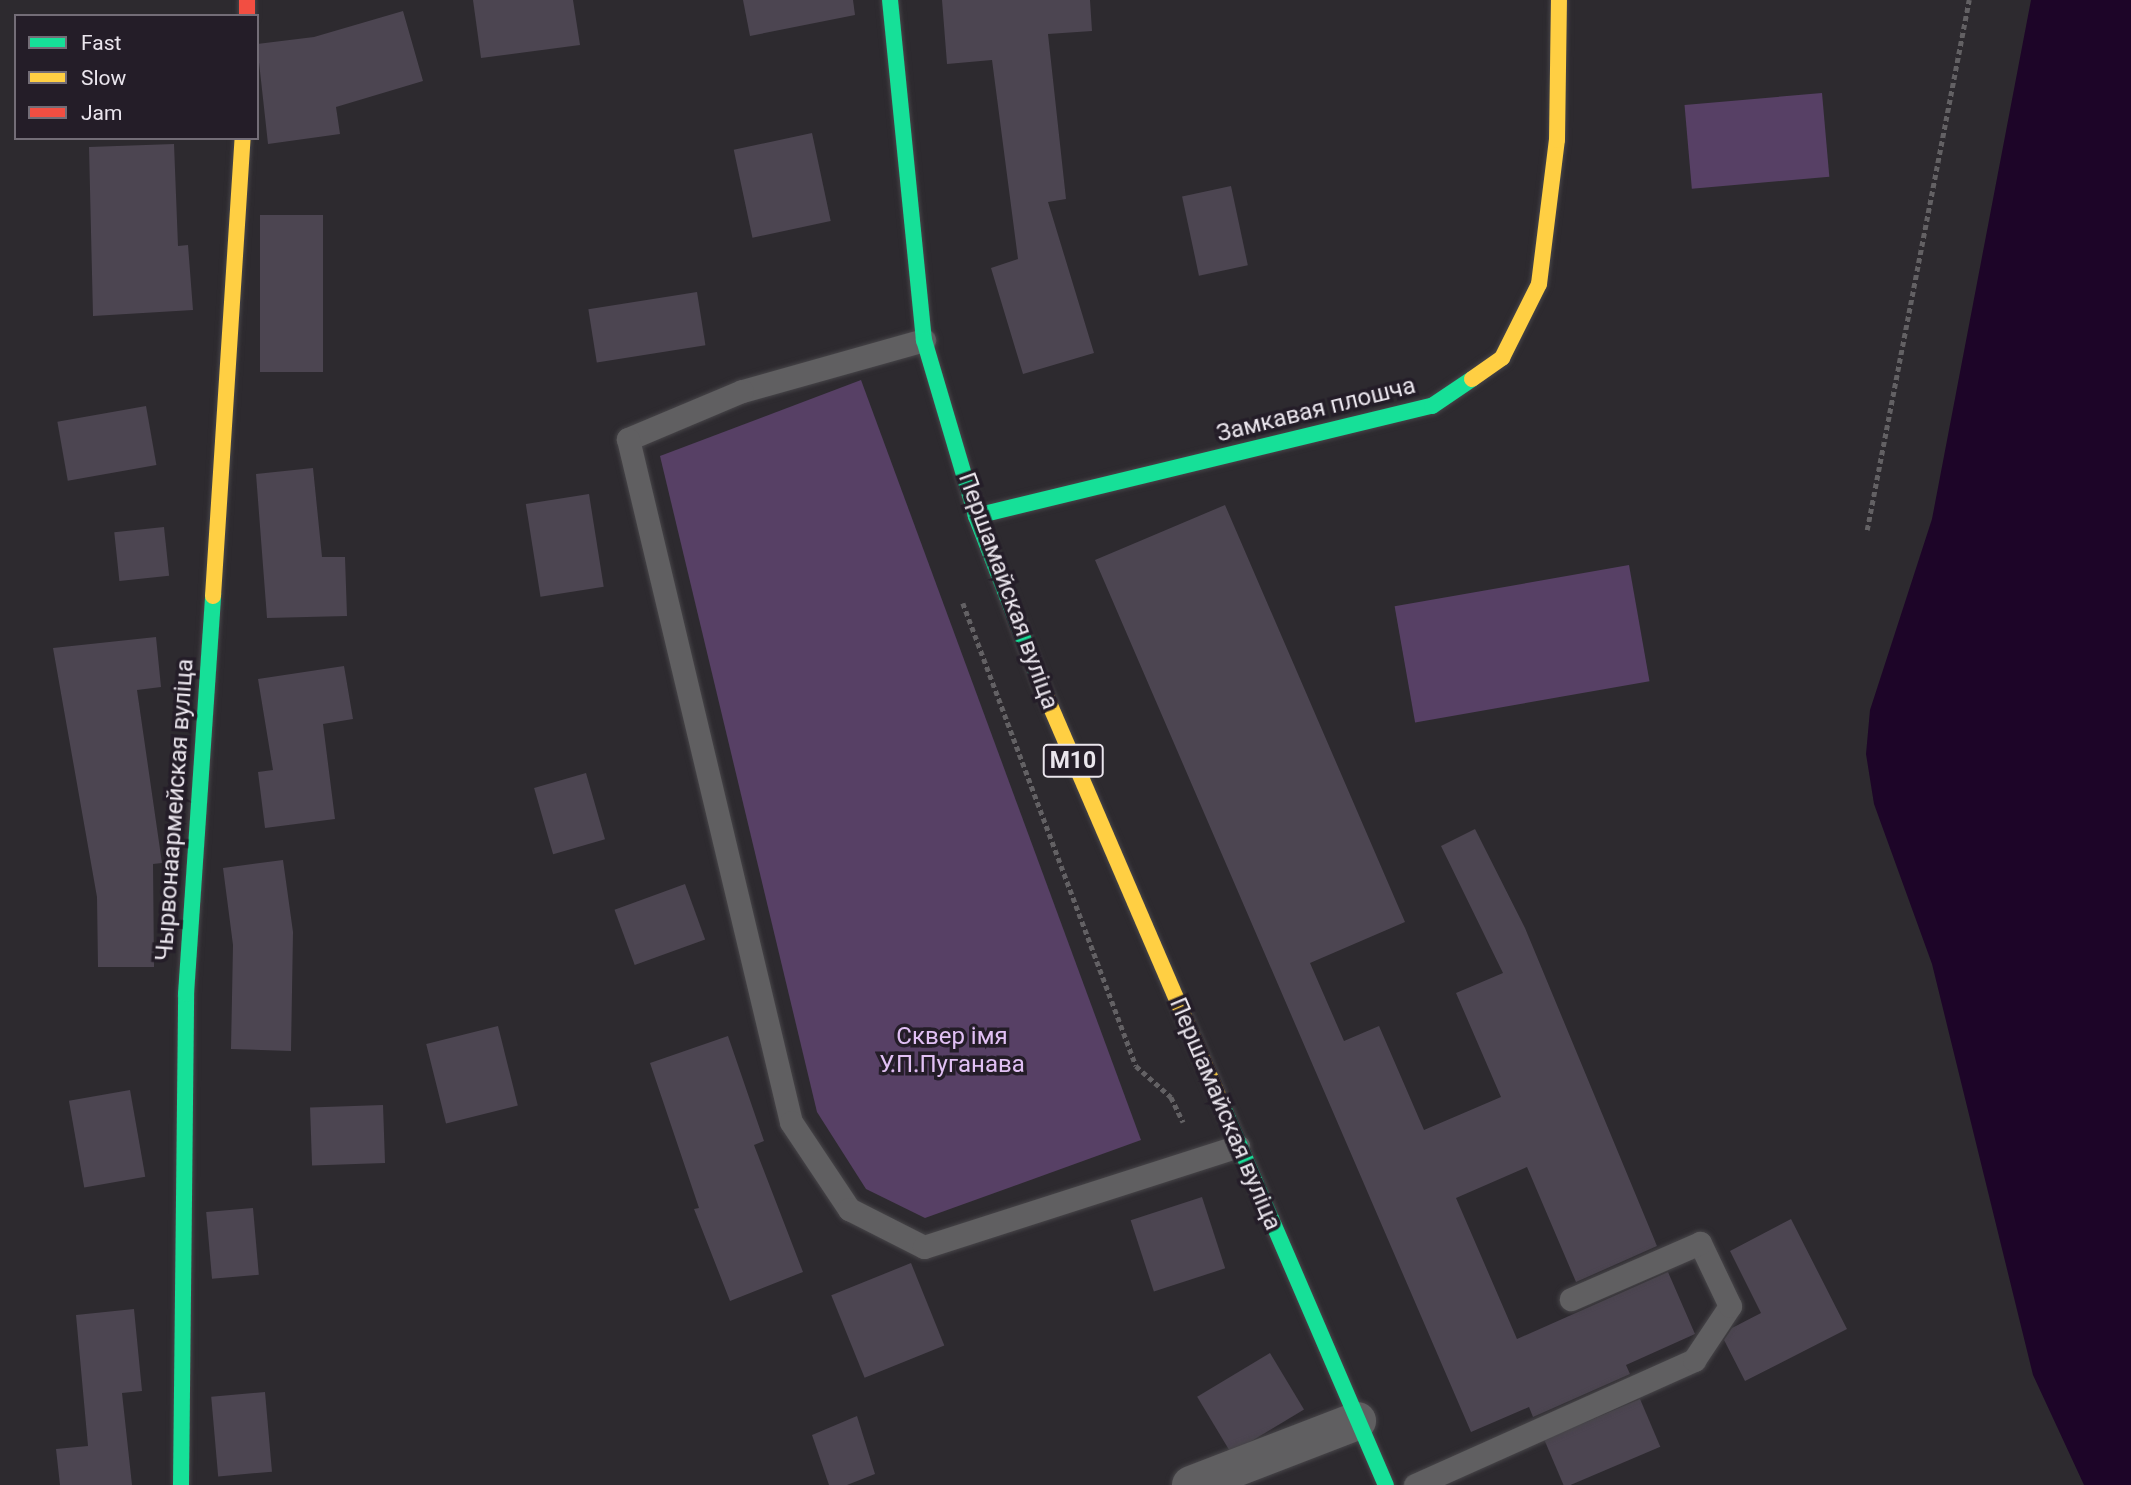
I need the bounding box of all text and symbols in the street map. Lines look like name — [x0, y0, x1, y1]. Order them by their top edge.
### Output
legend — [14, 14, 259, 140]
text: Fast — [81, 31, 121, 55]
text: Slow — [81, 66, 126, 90]
text: Jam — [81, 101, 122, 125]
street label: Замкавая плошча — [1214, 371, 1418, 449]
street label: Першамайская вуліца — [952, 469, 1064, 713]
street label: Чырвонаармейская вуліца — [150, 658, 200, 962]
road number: М10 — [1042, 741, 1104, 780]
street label: Першамайская вуліца — [1163, 993, 1287, 1235]
park label: Сквер імя У.П.Пуганава — [879, 1023, 1025, 1079]

